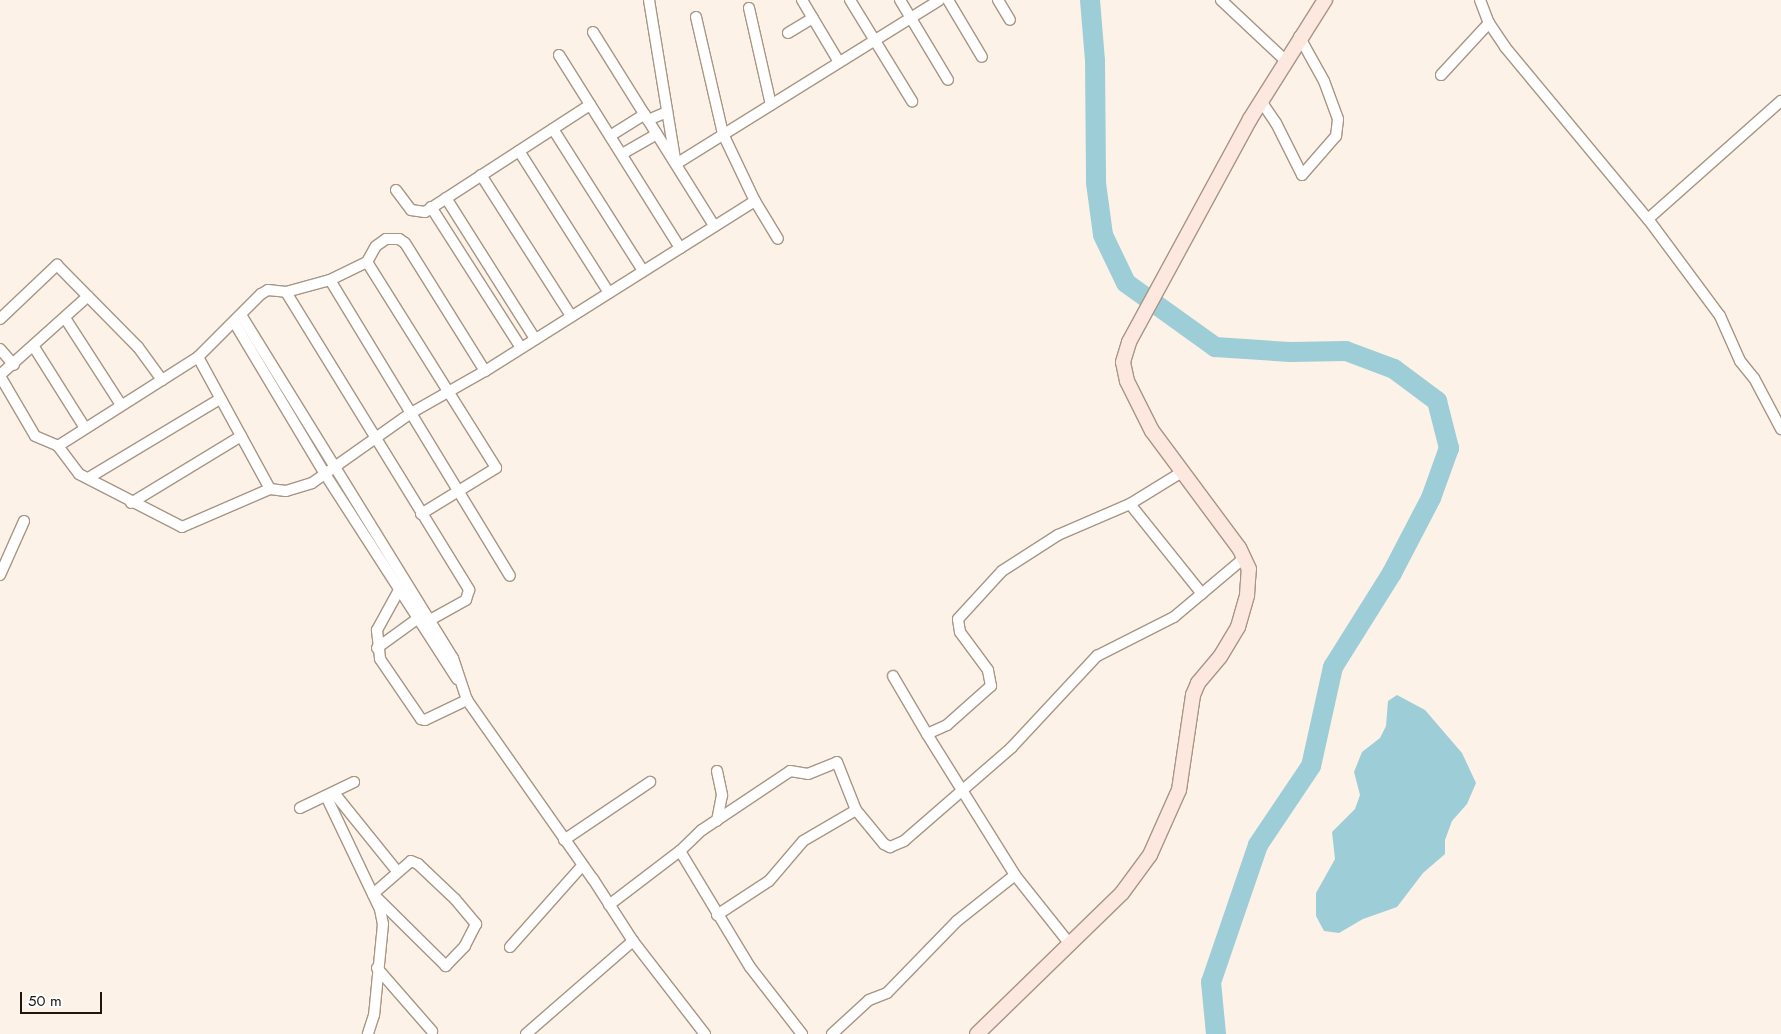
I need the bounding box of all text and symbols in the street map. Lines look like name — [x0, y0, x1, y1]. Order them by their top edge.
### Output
scale bar — [22, 982, 105, 1014]
text: 50 m — [28, 990, 62, 1012]

